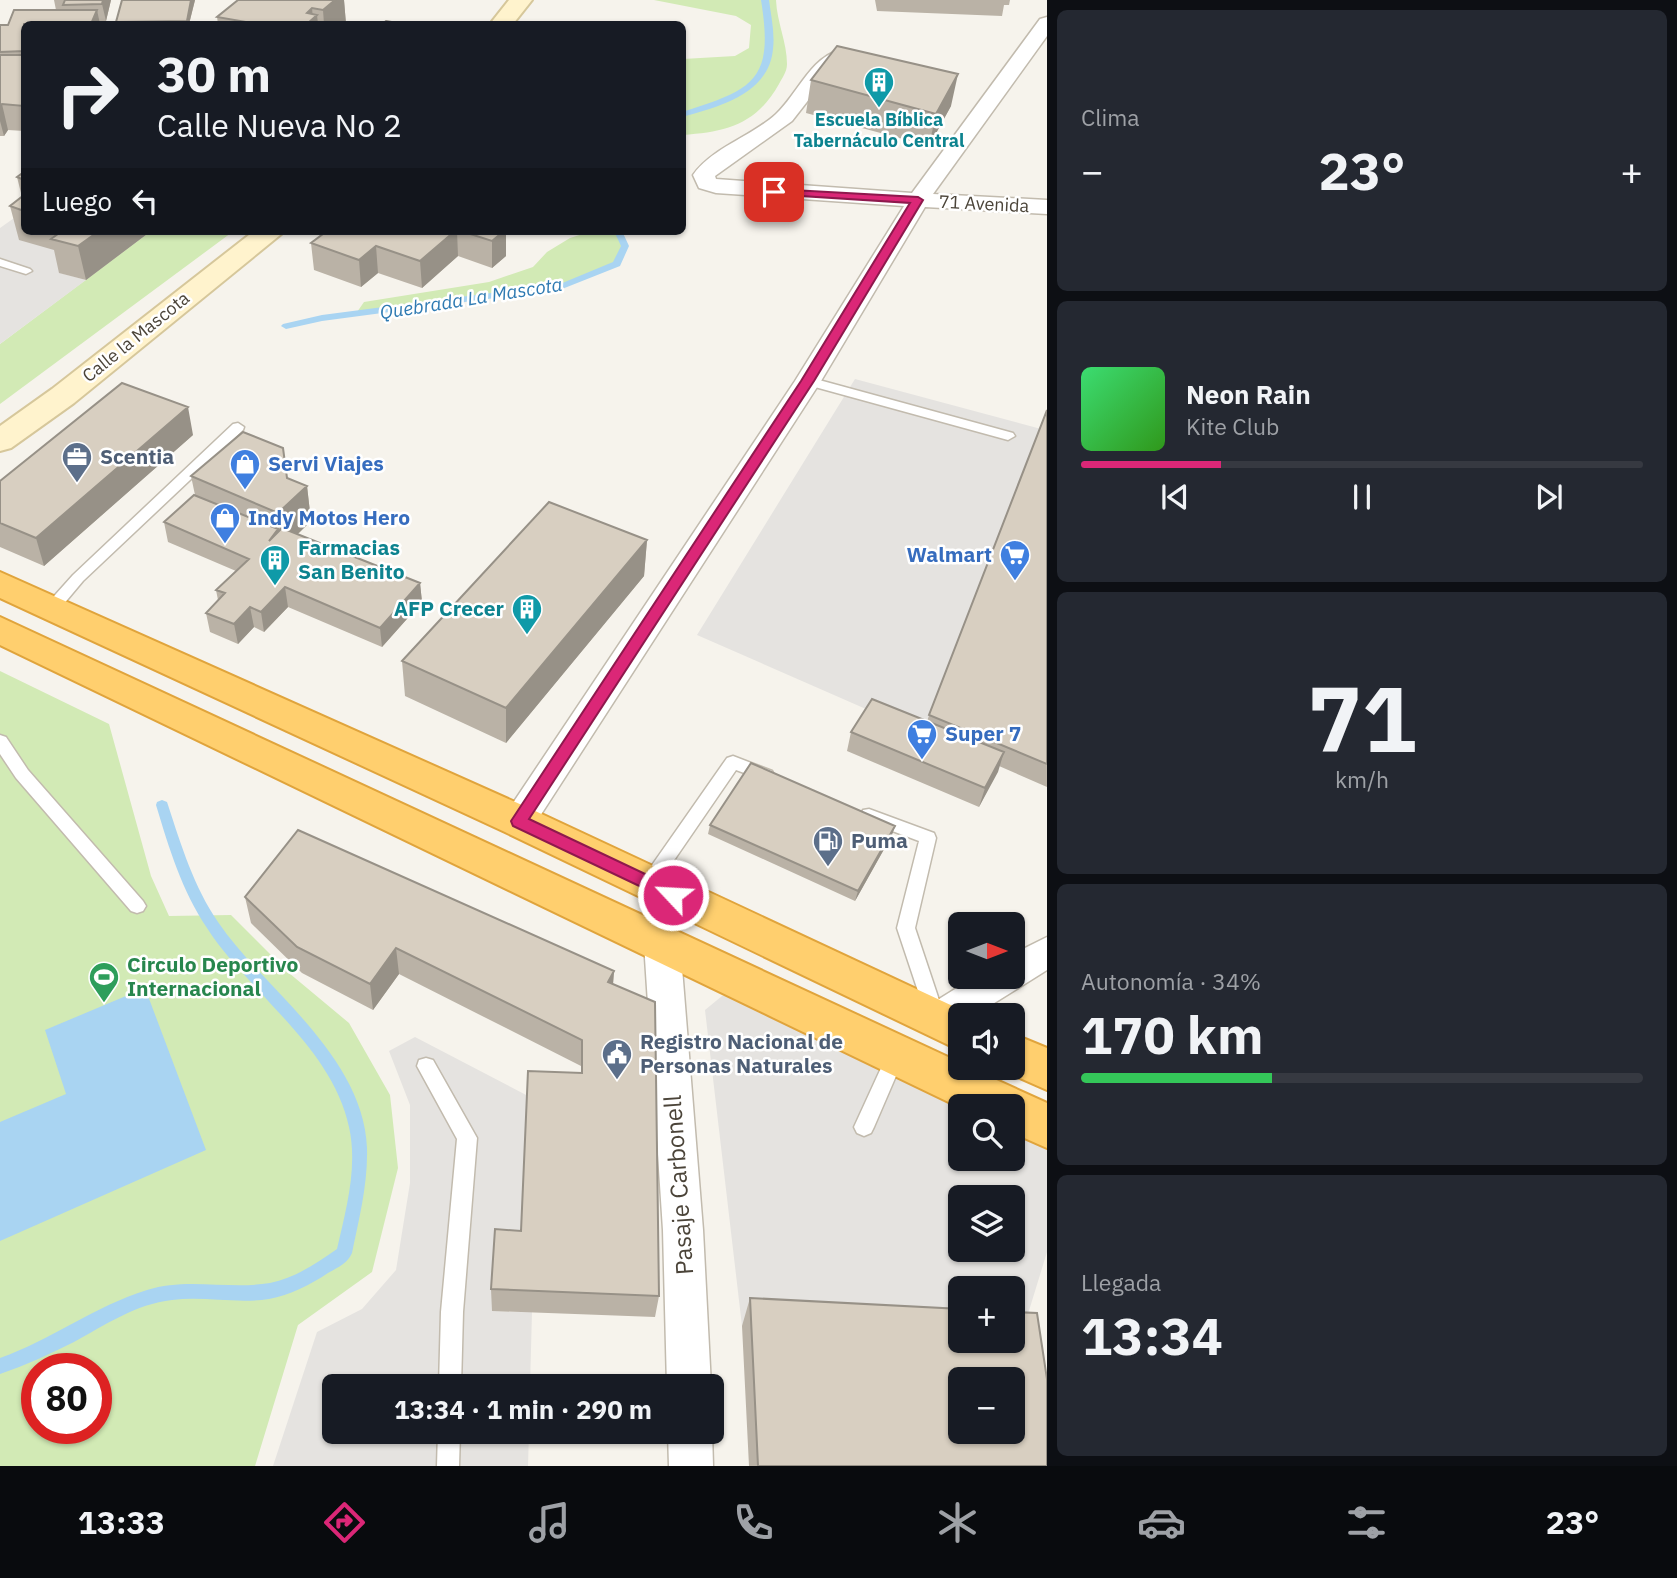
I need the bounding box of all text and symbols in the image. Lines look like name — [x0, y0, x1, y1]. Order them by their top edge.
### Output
text: 30 m — [157, 42, 271, 105]
icon: right — [42, 49, 133, 140]
building icon: Escuela Bíblica Tabernáculo Central — [862, 65, 896, 109]
text: Clima — [1081, 102, 1140, 132]
text: Calle Nueva No 2 — [157, 104, 402, 146]
place label: Escuela Bíblica Tabernáculo Central — [794, 108, 965, 152]
text: 23° — [1319, 137, 1405, 204]
text: − — [1081, 146, 1104, 195]
text: + — [1620, 146, 1643, 195]
pin — [744, 162, 804, 222]
icon: arrive — [755, 173, 793, 211]
icon: left — [126, 182, 164, 220]
text: Luego — [42, 184, 112, 218]
street label: 71 Avenida — [938, 190, 1030, 217]
water label: Quebrada La Mascota — [378, 272, 564, 324]
street label: Calle la Mascota — [77, 286, 194, 387]
text: Neon Rain — [1186, 377, 1311, 411]
text: Kite Club — [1186, 411, 1279, 441]
office icon: Scentia — [60, 440, 94, 484]
place label: Scentia — [100, 442, 174, 470]
shop icon: Servi Viajes — [228, 447, 262, 491]
place label: Servi Viajes — [268, 449, 384, 477]
icon: previous — [1156, 478, 1194, 516]
icon: pause — [1343, 478, 1381, 516]
icon: next — [1530, 478, 1568, 516]
shop icon: Indy Motos Hero — [208, 501, 242, 545]
place label: Indy Motos Hero — [248, 503, 410, 531]
place label: Farmacias San Benito — [298, 533, 405, 585]
supermarket icon: Walmart — [998, 538, 1032, 582]
place label: Walmart — [907, 540, 992, 568]
building icon: Farmacias San Benito — [258, 543, 292, 587]
building icon: AFP Crecer — [510, 592, 544, 636]
place label: AFP Crecer — [394, 594, 505, 622]
text: 71 — [1307, 659, 1417, 777]
supermarket icon: Super 7 — [905, 717, 939, 761]
place label: Super 7 — [945, 719, 1021, 747]
text: km/h — [1335, 764, 1389, 794]
fuel station icon: Puma — [811, 824, 845, 868]
place label: Puma — [851, 826, 908, 854]
position arrow — [636, 858, 710, 932]
north arrow — [948, 912, 1026, 989]
map controls — [948, 912, 1025, 1444]
place label: Circulo Deportivo Internacional — [127, 950, 298, 1002]
sports icon: Circulo Deportivo Internacional — [87, 960, 121, 1004]
text: Autonomía · 34% — [1081, 966, 1261, 996]
text: 170 km — [1081, 1001, 1263, 1068]
button: sound — [948, 1003, 1025, 1080]
place label: Registro Nacional de Personas Naturales — [640, 1027, 843, 1079]
public building icon: Registro Nacional de Personas Naturales — [600, 1037, 634, 1081]
street label: Pasaje Carbonell — [656, 1094, 700, 1276]
button: search — [948, 1094, 1025, 1171]
button: layers — [948, 1185, 1025, 1262]
text: Llegada — [1081, 1267, 1161, 1297]
button: + — [948, 1276, 1025, 1353]
text: 13:34 — [1081, 1302, 1223, 1369]
speed limit sign: 80 — [21, 1353, 112, 1444]
button: − — [948, 1367, 1025, 1444]
text: 13:34 · 1 min · 290 m — [394, 1392, 652, 1426]
icon: directions — [320, 1498, 369, 1547]
icon: music — [525, 1498, 574, 1547]
icon: phone — [729, 1498, 778, 1547]
icon: climate — [933, 1498, 982, 1547]
icon: car — [1137, 1498, 1186, 1547]
icon: filters — [1342, 1498, 1391, 1547]
text: 13:33 — [78, 1501, 165, 1543]
text: 23° — [1546, 1501, 1599, 1543]

